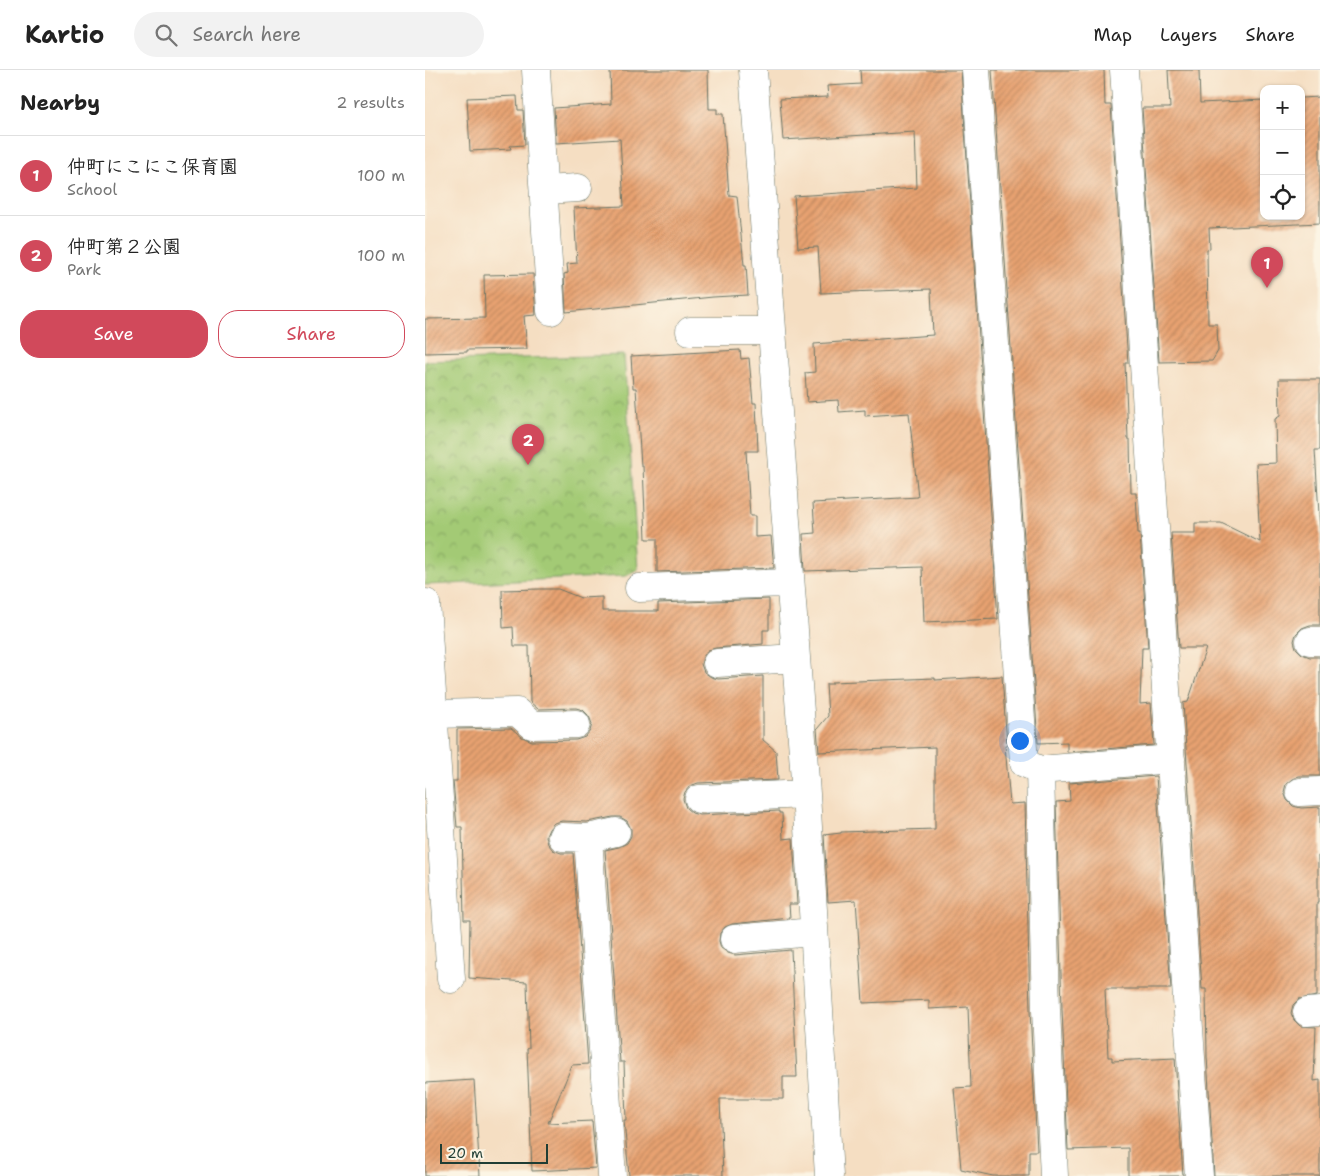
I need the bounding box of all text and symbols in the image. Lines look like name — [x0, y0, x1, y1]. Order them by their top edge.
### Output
search box — [134, 12, 484, 57]
text: Kartio — [25, 19, 104, 51]
icon: search — [152, 21, 180, 49]
text: Search here — [192, 22, 301, 47]
text: Map — [1094, 23, 1132, 47]
text: Layers — [1160, 23, 1217, 47]
text: Share — [1245, 23, 1295, 47]
map controls — [1260, 85, 1305, 220]
button: + — [1260, 85, 1305, 130]
text: Nearby — [20, 89, 100, 117]
text: 2 results — [336, 92, 405, 113]
button: − — [1260, 130, 1305, 175]
text: 仲町にこにこ保育園 — [67, 154, 238, 179]
text: 1 — [32, 165, 40, 186]
text: 100 m — [357, 165, 405, 186]
button: locate — [1260, 175, 1305, 220]
text: School — [67, 179, 117, 200]
text: 仲町第２公園 — [67, 234, 181, 259]
text: 2 — [30, 245, 42, 266]
text: 100 m — [357, 245, 405, 266]
pin: 1 — [1251, 247, 1283, 288]
text: Park — [67, 259, 101, 280]
button: Save — [20, 310, 208, 358]
button: Share — [218, 310, 405, 358]
pin: 2 — [512, 424, 544, 465]
your location — [1007, 728, 1033, 754]
scale bar — [440, 1141, 547, 1164]
text: 20 m — [447, 1144, 483, 1162]

